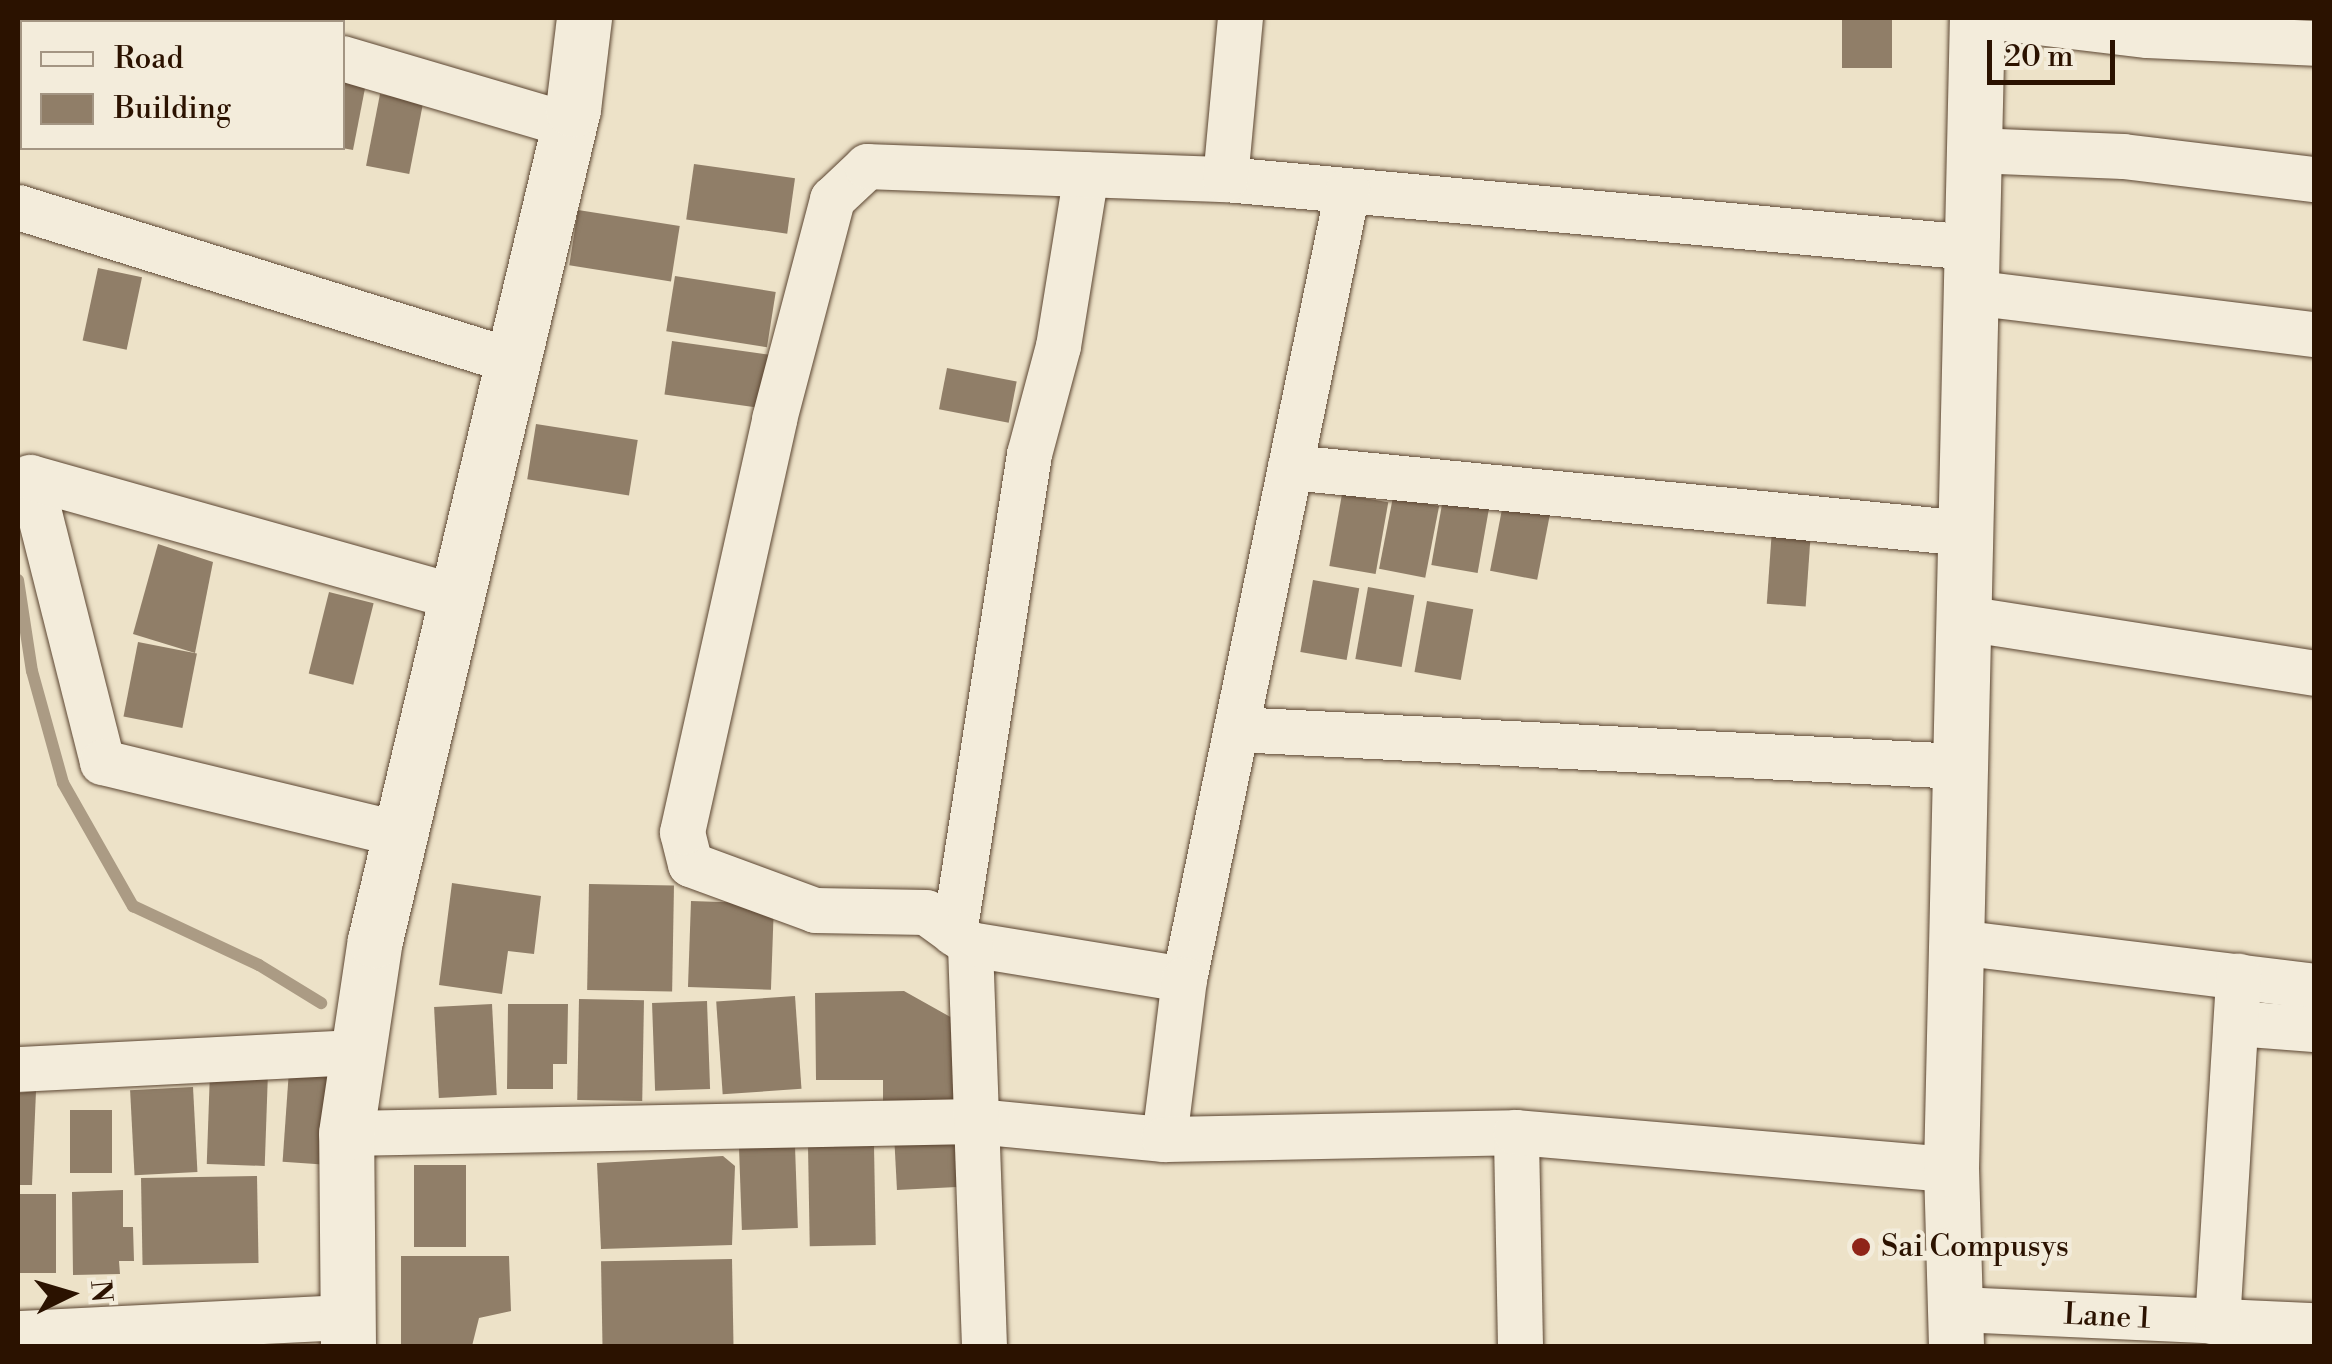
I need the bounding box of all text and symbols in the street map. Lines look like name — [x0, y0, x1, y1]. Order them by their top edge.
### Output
legend — [20, 20, 345, 150]
scale bar — [1992, 20, 2120, 82]
text: 20 m — [2004, 38, 2073, 76]
text: Road — [114, 40, 184, 78]
text: Building — [114, 90, 231, 128]
place label: Sai Compusys — [1881, 1229, 2069, 1265]
marker: Sai Compusys — [1850, 1236, 1872, 1258]
north arrow — [20, 1244, 120, 1344]
text: N — [82, 1279, 119, 1304]
street label: Lane 1 — [2063, 1297, 2151, 1337]

